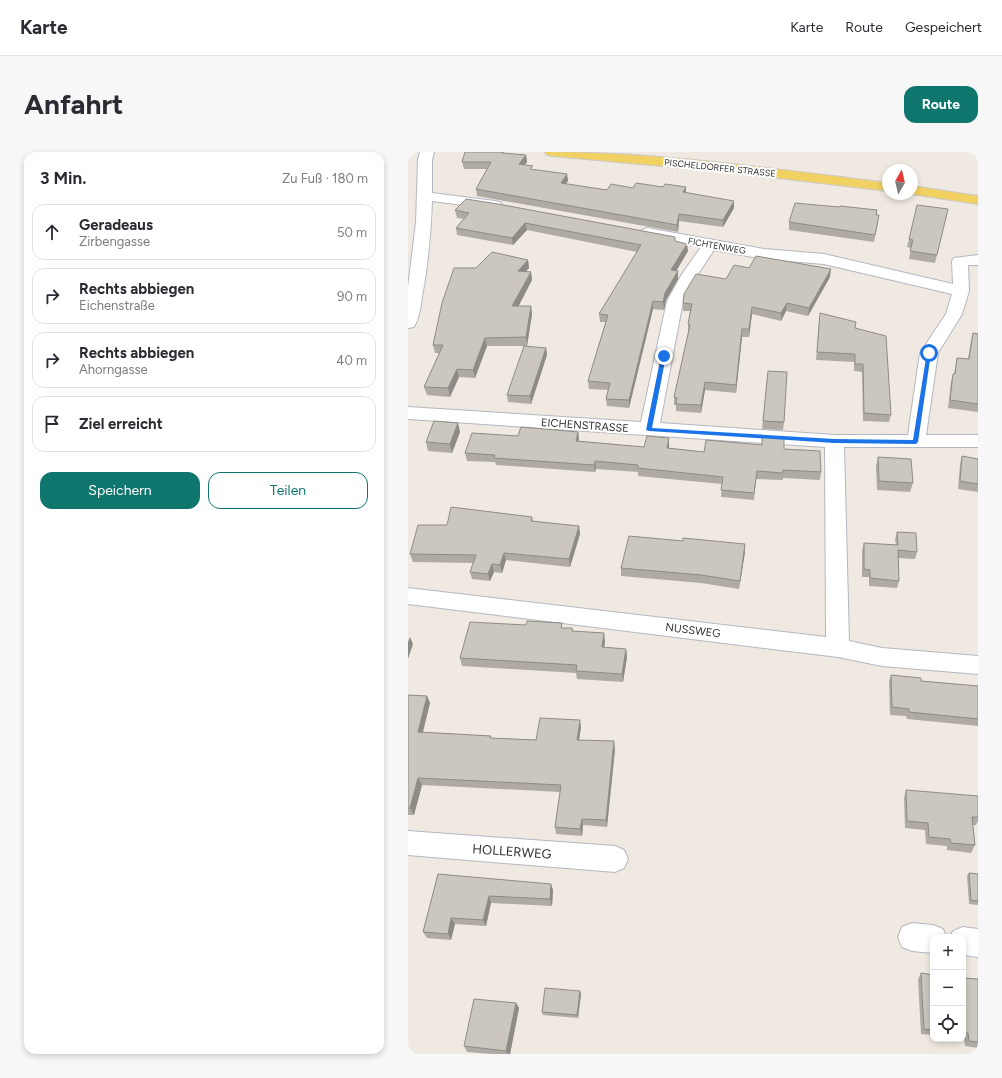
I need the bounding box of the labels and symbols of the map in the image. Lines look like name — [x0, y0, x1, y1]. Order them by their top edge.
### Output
street label: PISCHELDORFER STRASSE — [664, 156, 776, 179]
north arrow — [882, 164, 918, 200]
street label: FICHTENWEG — [687, 235, 747, 256]
route start — [920, 344, 938, 362]
route end — [655, 347, 673, 365]
street label: EICHENSTRASSE — [541, 416, 629, 435]
street label: NUSSWEG — [665, 621, 721, 640]
street label: HOLLERWEG — [472, 841, 552, 862]

